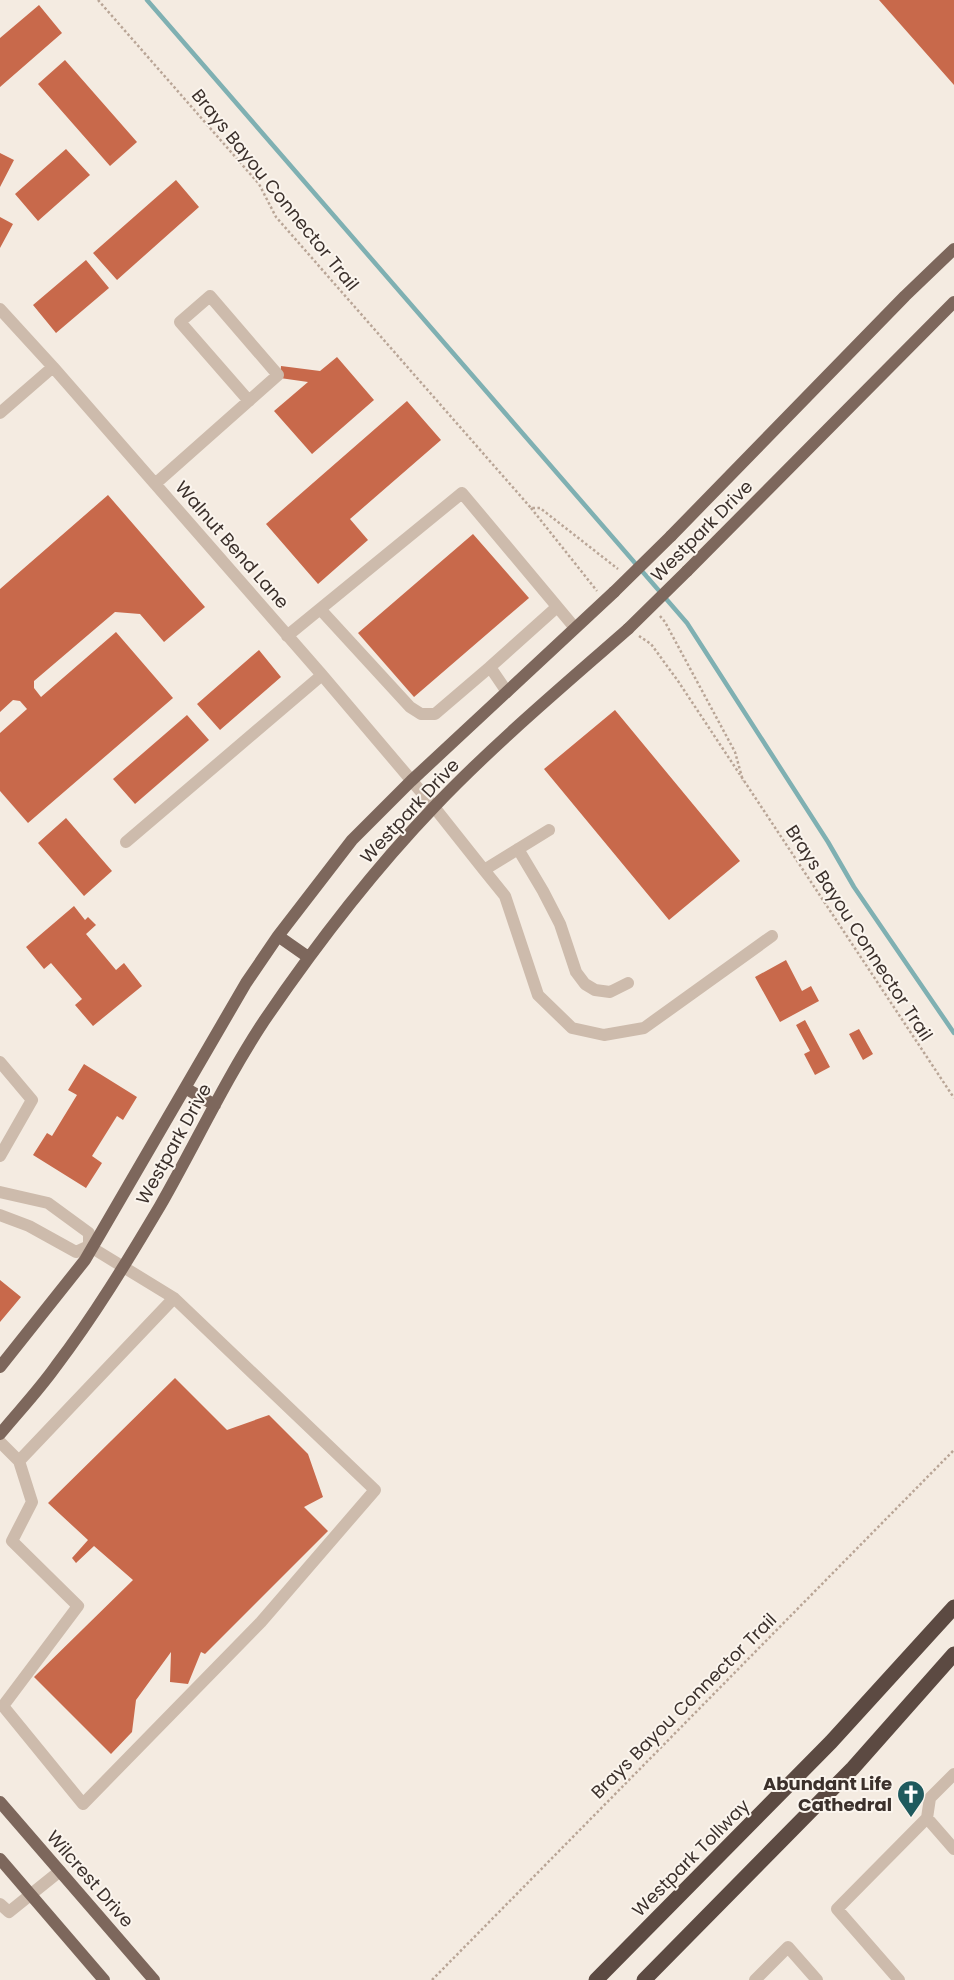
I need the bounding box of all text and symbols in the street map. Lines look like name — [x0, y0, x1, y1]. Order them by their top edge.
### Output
street label: Brays Bayou Connector Trail — [186, 83, 365, 296]
street label: Westpark Drive — [645, 474, 758, 587]
street label: Walnut Bend Lane — [170, 475, 295, 614]
street label: Westpark Drive — [354, 753, 465, 869]
street label: Brays Bayou Connector Trail — [780, 820, 939, 1046]
street label: Westpark Drive — [130, 1079, 217, 1209]
street label: Brays Bayou Connector Trail — [585, 1607, 782, 1804]
place label: Abundant Life Cathedral — [763, 1771, 892, 1817]
church icon: Abundant Life Cathedral — [896, 1779, 926, 1818]
street label: Westpark Tollway — [626, 1793, 755, 1922]
street label: Wilcrest Drive — [41, 1825, 140, 1933]

